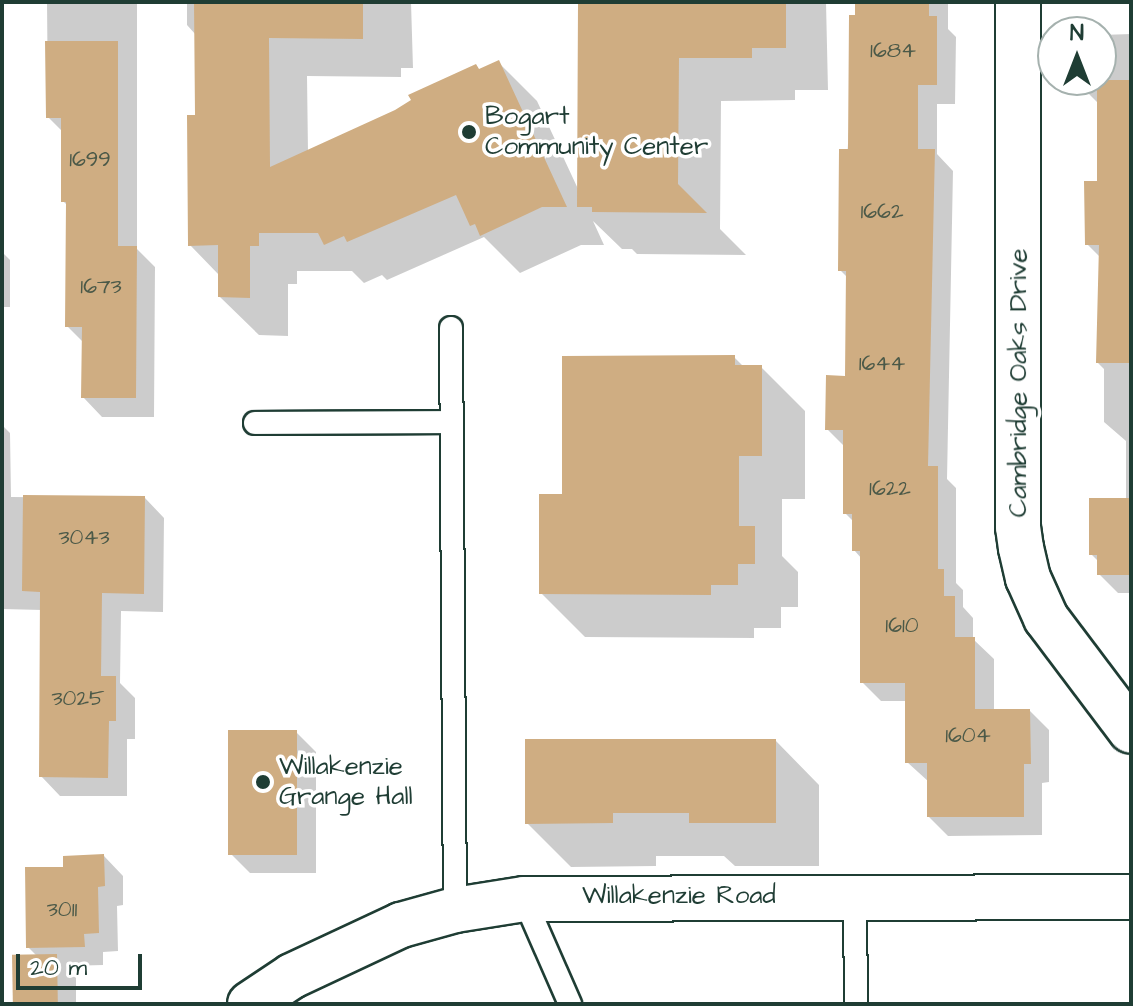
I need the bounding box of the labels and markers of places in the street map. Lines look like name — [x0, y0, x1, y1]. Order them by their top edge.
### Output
place label: Bogart Community Center — [485, 101, 708, 162]
marker: Bogart Community Center — [460, 123, 478, 141]
place label: Willakenzie Grange Hall — [279, 751, 413, 812]
marker: Willakenzie Grange Hall — [254, 773, 272, 791]

